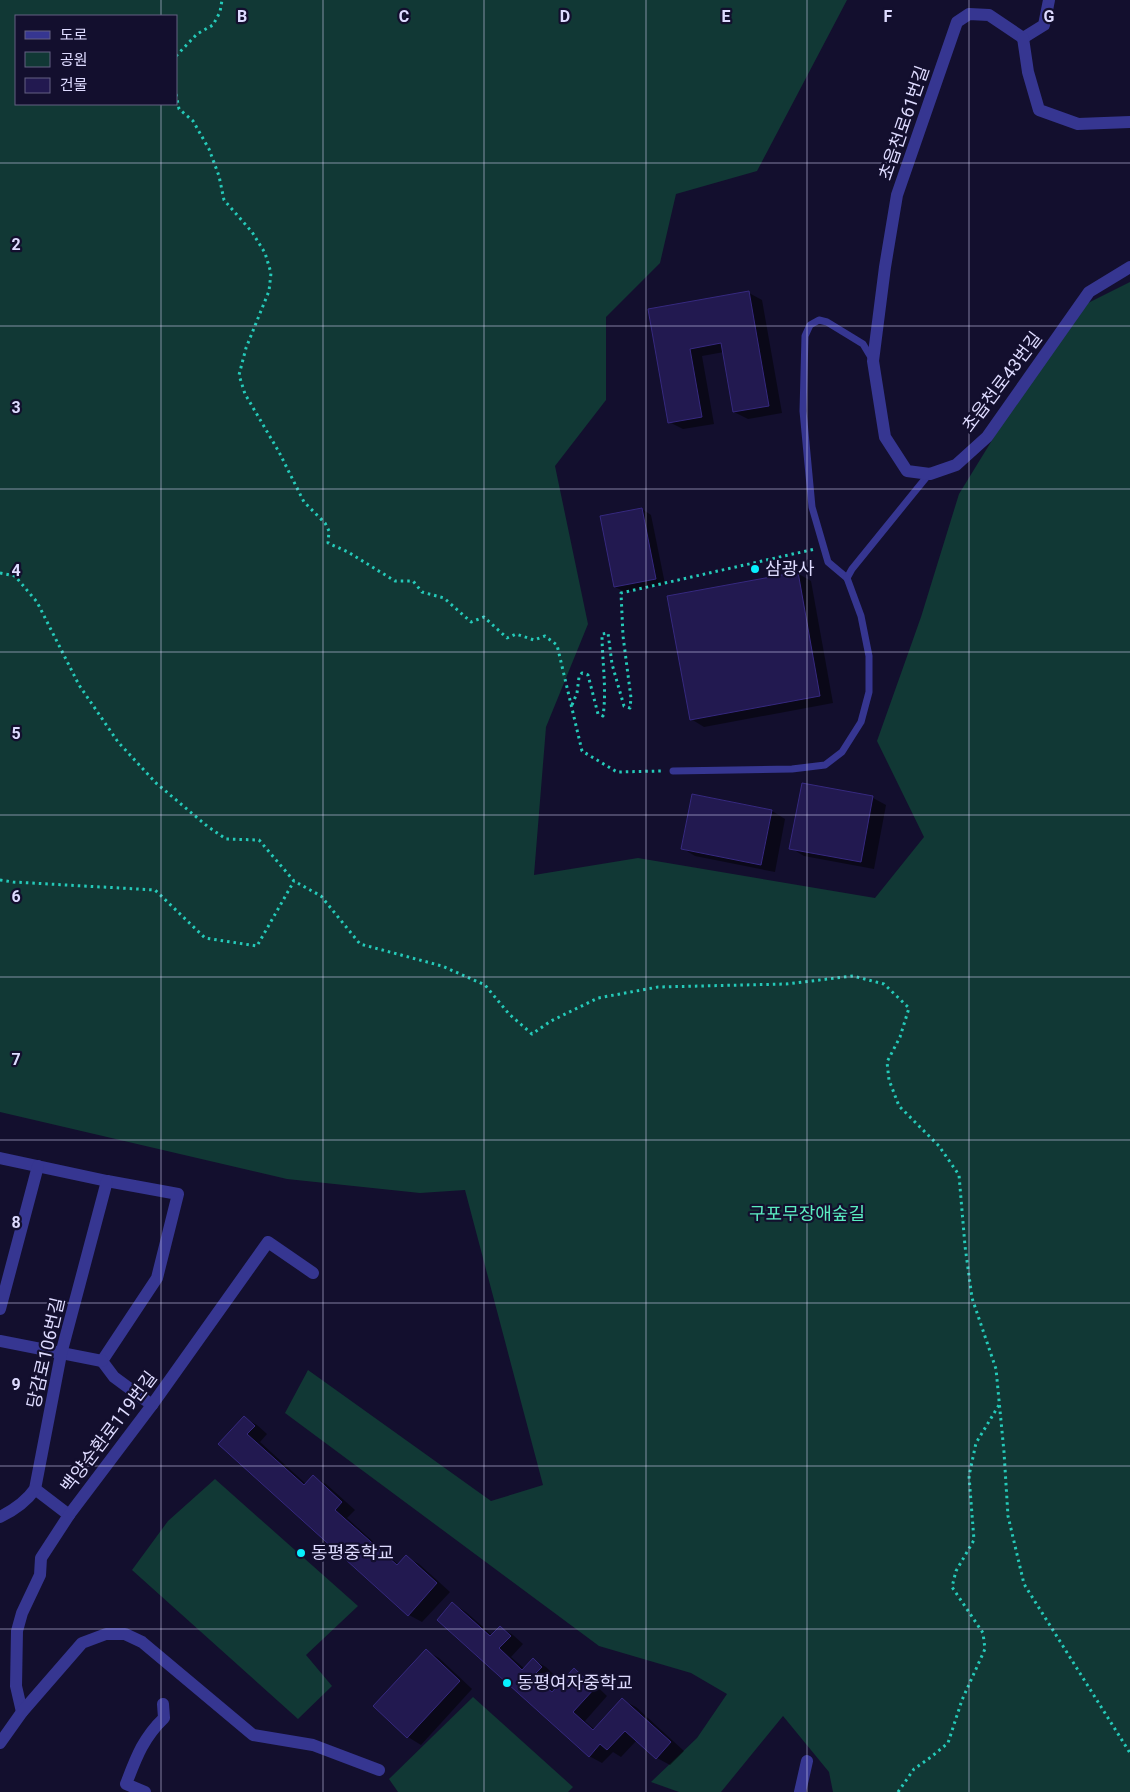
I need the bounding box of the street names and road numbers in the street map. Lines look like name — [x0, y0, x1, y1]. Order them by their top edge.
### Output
street label: 초읍천로61번길 — [874, 63, 933, 183]
street label: 초읍천로43번길 — [957, 328, 1046, 436]
street label: 당감로106번길 — [23, 1295, 68, 1410]
street label: 백양순환로119번길 — [56, 1367, 161, 1496]

